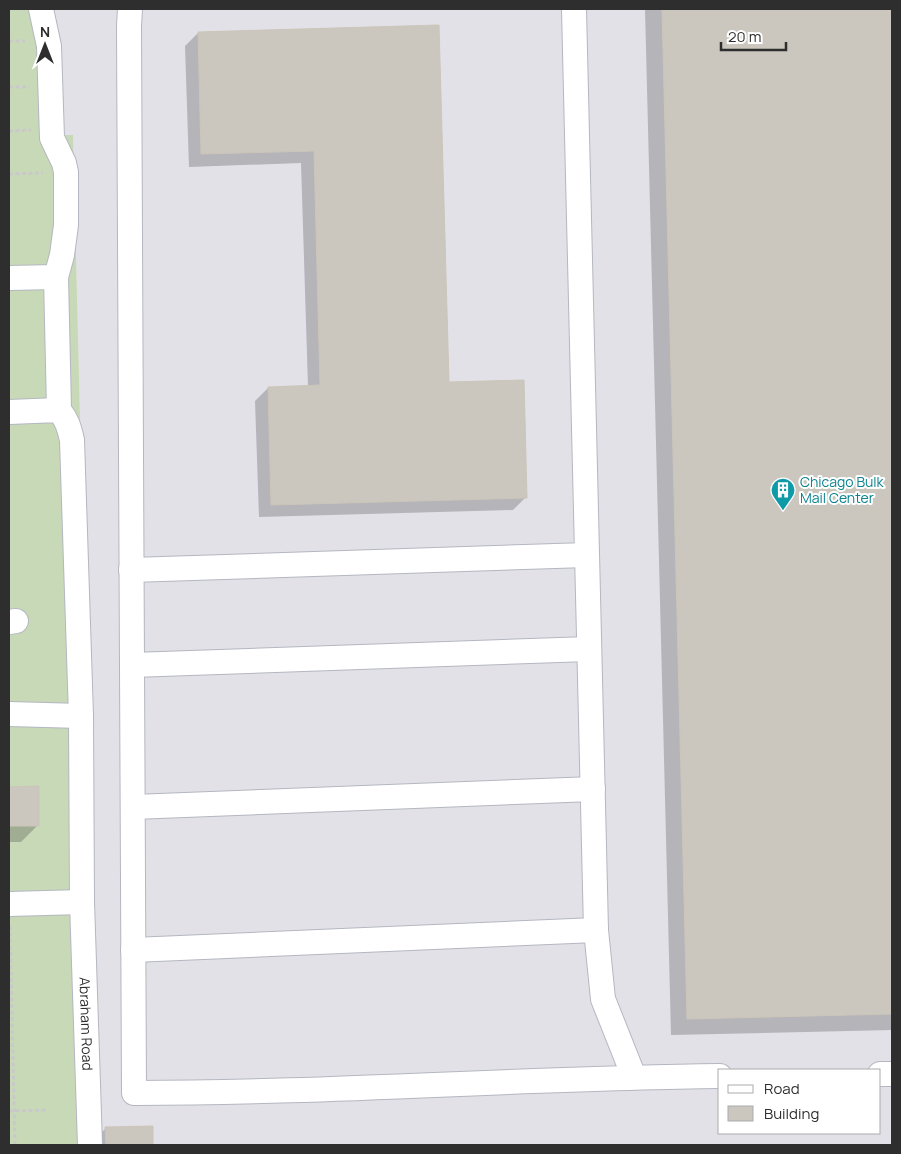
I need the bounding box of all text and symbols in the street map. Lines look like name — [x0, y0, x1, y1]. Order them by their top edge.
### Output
north arrow — [20, 20, 70, 70]
scale bar — [721, 20, 786, 52]
text: N — [40, 22, 50, 41]
text: 20 m — [728, 26, 761, 47]
place label: Chicago Bulk Mail Center — [800, 472, 885, 507]
building icon: Chicago Bulk Mail Center — [770, 477, 796, 511]
street label: Abraham Road — [75, 977, 98, 1071]
legend — [718, 1069, 881, 1134]
text: Road — [764, 1078, 800, 1099]
text: Building — [764, 1103, 819, 1124]

